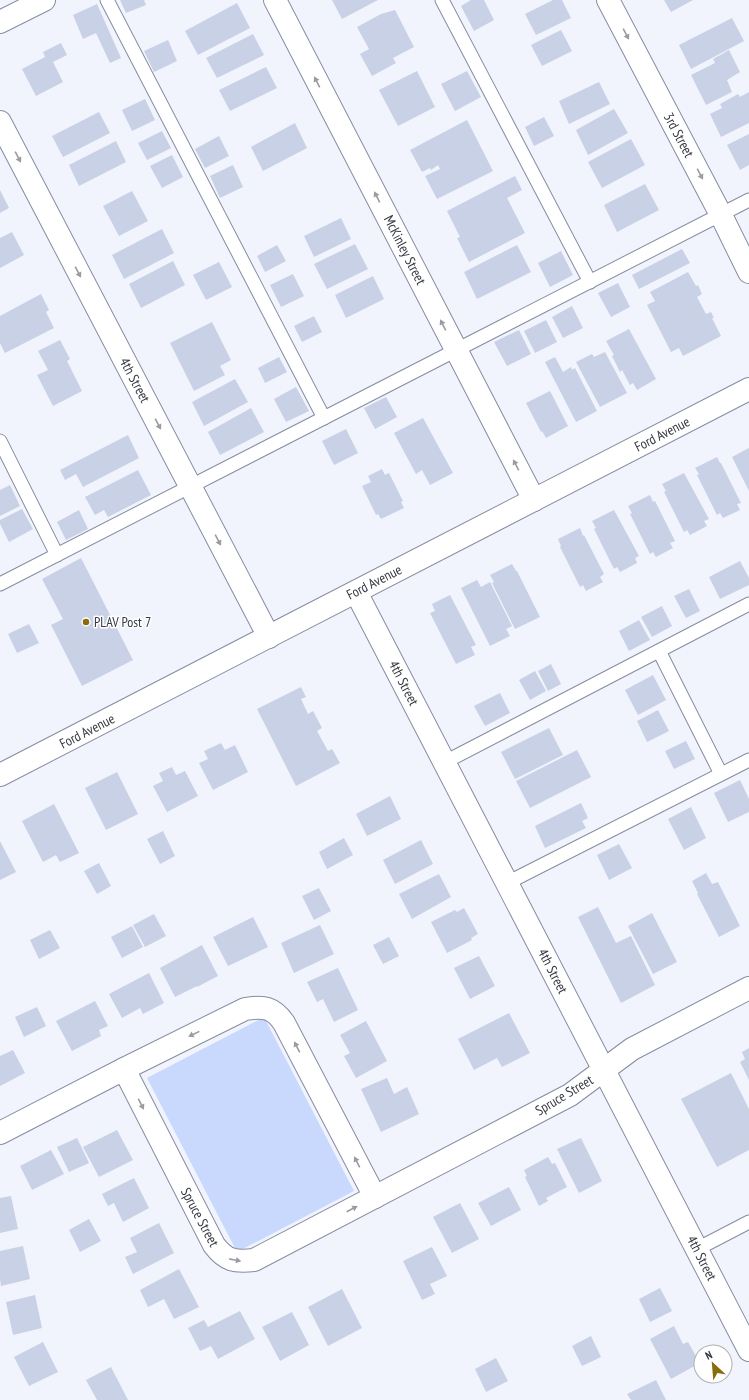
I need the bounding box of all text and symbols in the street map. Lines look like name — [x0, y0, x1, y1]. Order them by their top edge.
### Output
one-way arrow — [623, 29, 629, 40]
one-way arrow — [314, 76, 321, 87]
street label: 3rd Street — [660, 110, 698, 161]
one-way arrow — [15, 151, 21, 163]
one-way arrow — [696, 168, 703, 180]
one-way arrow — [374, 191, 380, 203]
street label: McKinley Street — [380, 212, 430, 288]
one-way arrow — [75, 266, 82, 278]
one-way arrow — [440, 319, 447, 331]
street label: 4th Street — [116, 354, 154, 406]
street label: Ford Avenue — [631, 412, 693, 456]
one-way arrow — [155, 419, 161, 430]
one-way arrow — [513, 459, 519, 471]
one-way arrow — [215, 534, 222, 545]
street label: Ford Avenue — [343, 560, 405, 604]
place label: PLAV Post 7 — [94, 613, 151, 631]
marker: PLAV Post 7 — [81, 617, 91, 627]
street label: 4th Street — [385, 657, 423, 709]
street label: Ford Avenue — [56, 709, 118, 753]
street label: 4th Street — [534, 945, 572, 997]
one-way arrow — [188, 1031, 199, 1037]
one-way arrow — [294, 1041, 300, 1053]
street label: Spruce Street — [532, 1071, 596, 1119]
one-way arrow — [138, 1098, 145, 1109]
one-way arrow — [353, 1157, 360, 1168]
street label: Spruce Street — [177, 1184, 223, 1250]
one-way arrow — [346, 1205, 358, 1212]
street label: 4th Street — [683, 1232, 721, 1284]
one-way arrow — [229, 1257, 241, 1263]
north arrow — [693, 1344, 733, 1384]
text: N — [703, 1347, 714, 1363]

